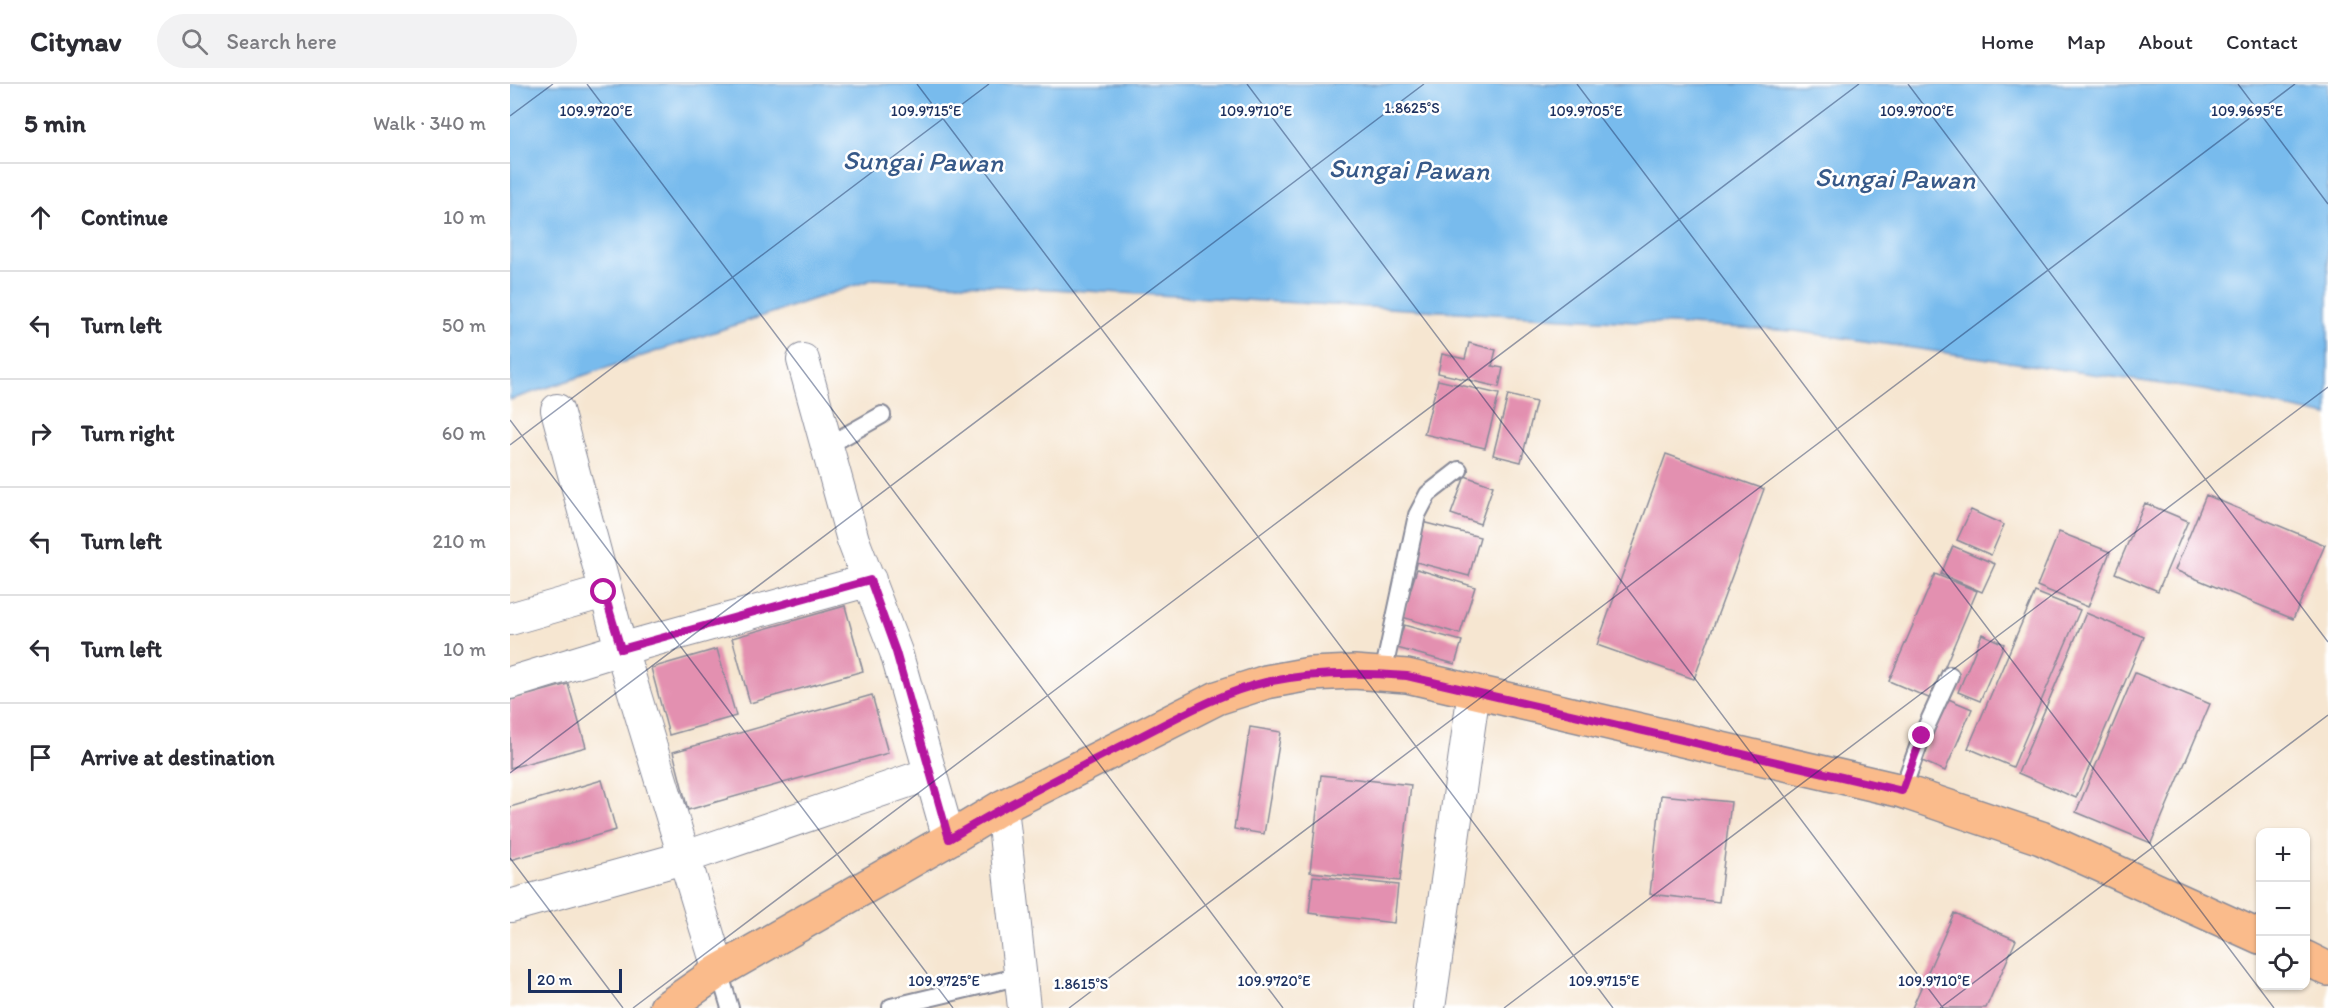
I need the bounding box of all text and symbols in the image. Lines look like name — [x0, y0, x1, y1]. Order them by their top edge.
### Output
search box — [157, 14, 577, 68]
text: Citynav — [30, 24, 121, 58]
icon: search — [178, 25, 211, 58]
text: Search here — [226, 28, 337, 55]
text: Home — [1981, 29, 2034, 54]
text: Map — [2067, 29, 2106, 54]
text: About — [2139, 29, 2193, 54]
text: Contact — [2226, 29, 2298, 54]
text: 1.8625°S — [1384, 99, 1440, 117]
text: 109.9720°E — [560, 102, 632, 120]
text: 109.9715°E — [891, 102, 961, 120]
text: 109.9710°E — [1220, 102, 1292, 120]
text: 109.9705°E — [1550, 102, 1622, 120]
text: 109.9700°E — [1880, 102, 1954, 120]
text: 109.9695°E — [2211, 102, 2283, 120]
text: 5 min — [24, 107, 86, 139]
text: Walk · 340 m — [373, 111, 486, 135]
water label: Sungai Pawan — [842, 143, 1004, 179]
water label: Sungai Pawan — [1328, 151, 1490, 187]
water label: Sungai Pawan — [1814, 160, 1976, 196]
icon: ahead — [24, 201, 57, 234]
text: Continue — [81, 204, 168, 231]
text: 10 m — [443, 205, 486, 229]
icon: left — [24, 309, 57, 342]
text: Turn left — [81, 312, 162, 339]
text: 50 m — [442, 313, 486, 337]
icon: right — [24, 417, 57, 450]
text: Turn right — [81, 420, 175, 447]
text: 60 m — [442, 421, 486, 445]
icon: left — [24, 525, 57, 558]
text: Turn left — [81, 528, 162, 555]
text: 210 m — [433, 529, 486, 553]
route start — [590, 578, 616, 604]
icon: left — [24, 633, 57, 666]
text: Turn left — [81, 636, 162, 663]
text: 10 m — [443, 637, 486, 661]
route end — [1908, 722, 1934, 748]
icon: arrive — [24, 741, 57, 774]
text: Arrive at destination — [81, 744, 275, 771]
map controls — [2256, 828, 2310, 990]
button: + — [2256, 828, 2310, 882]
button: − — [2256, 882, 2310, 936]
button: locate — [2256, 936, 2310, 990]
scale bar — [528, 966, 622, 994]
text: 20 m — [537, 970, 572, 989]
text: 109.9725°E — [908, 972, 980, 990]
text: 109.9720°E — [1238, 972, 1310, 990]
text: 109.9715°E — [1569, 972, 1639, 990]
text: 109.9710°E — [1898, 972, 1970, 990]
text: 1.8615°S — [1054, 975, 1108, 993]

